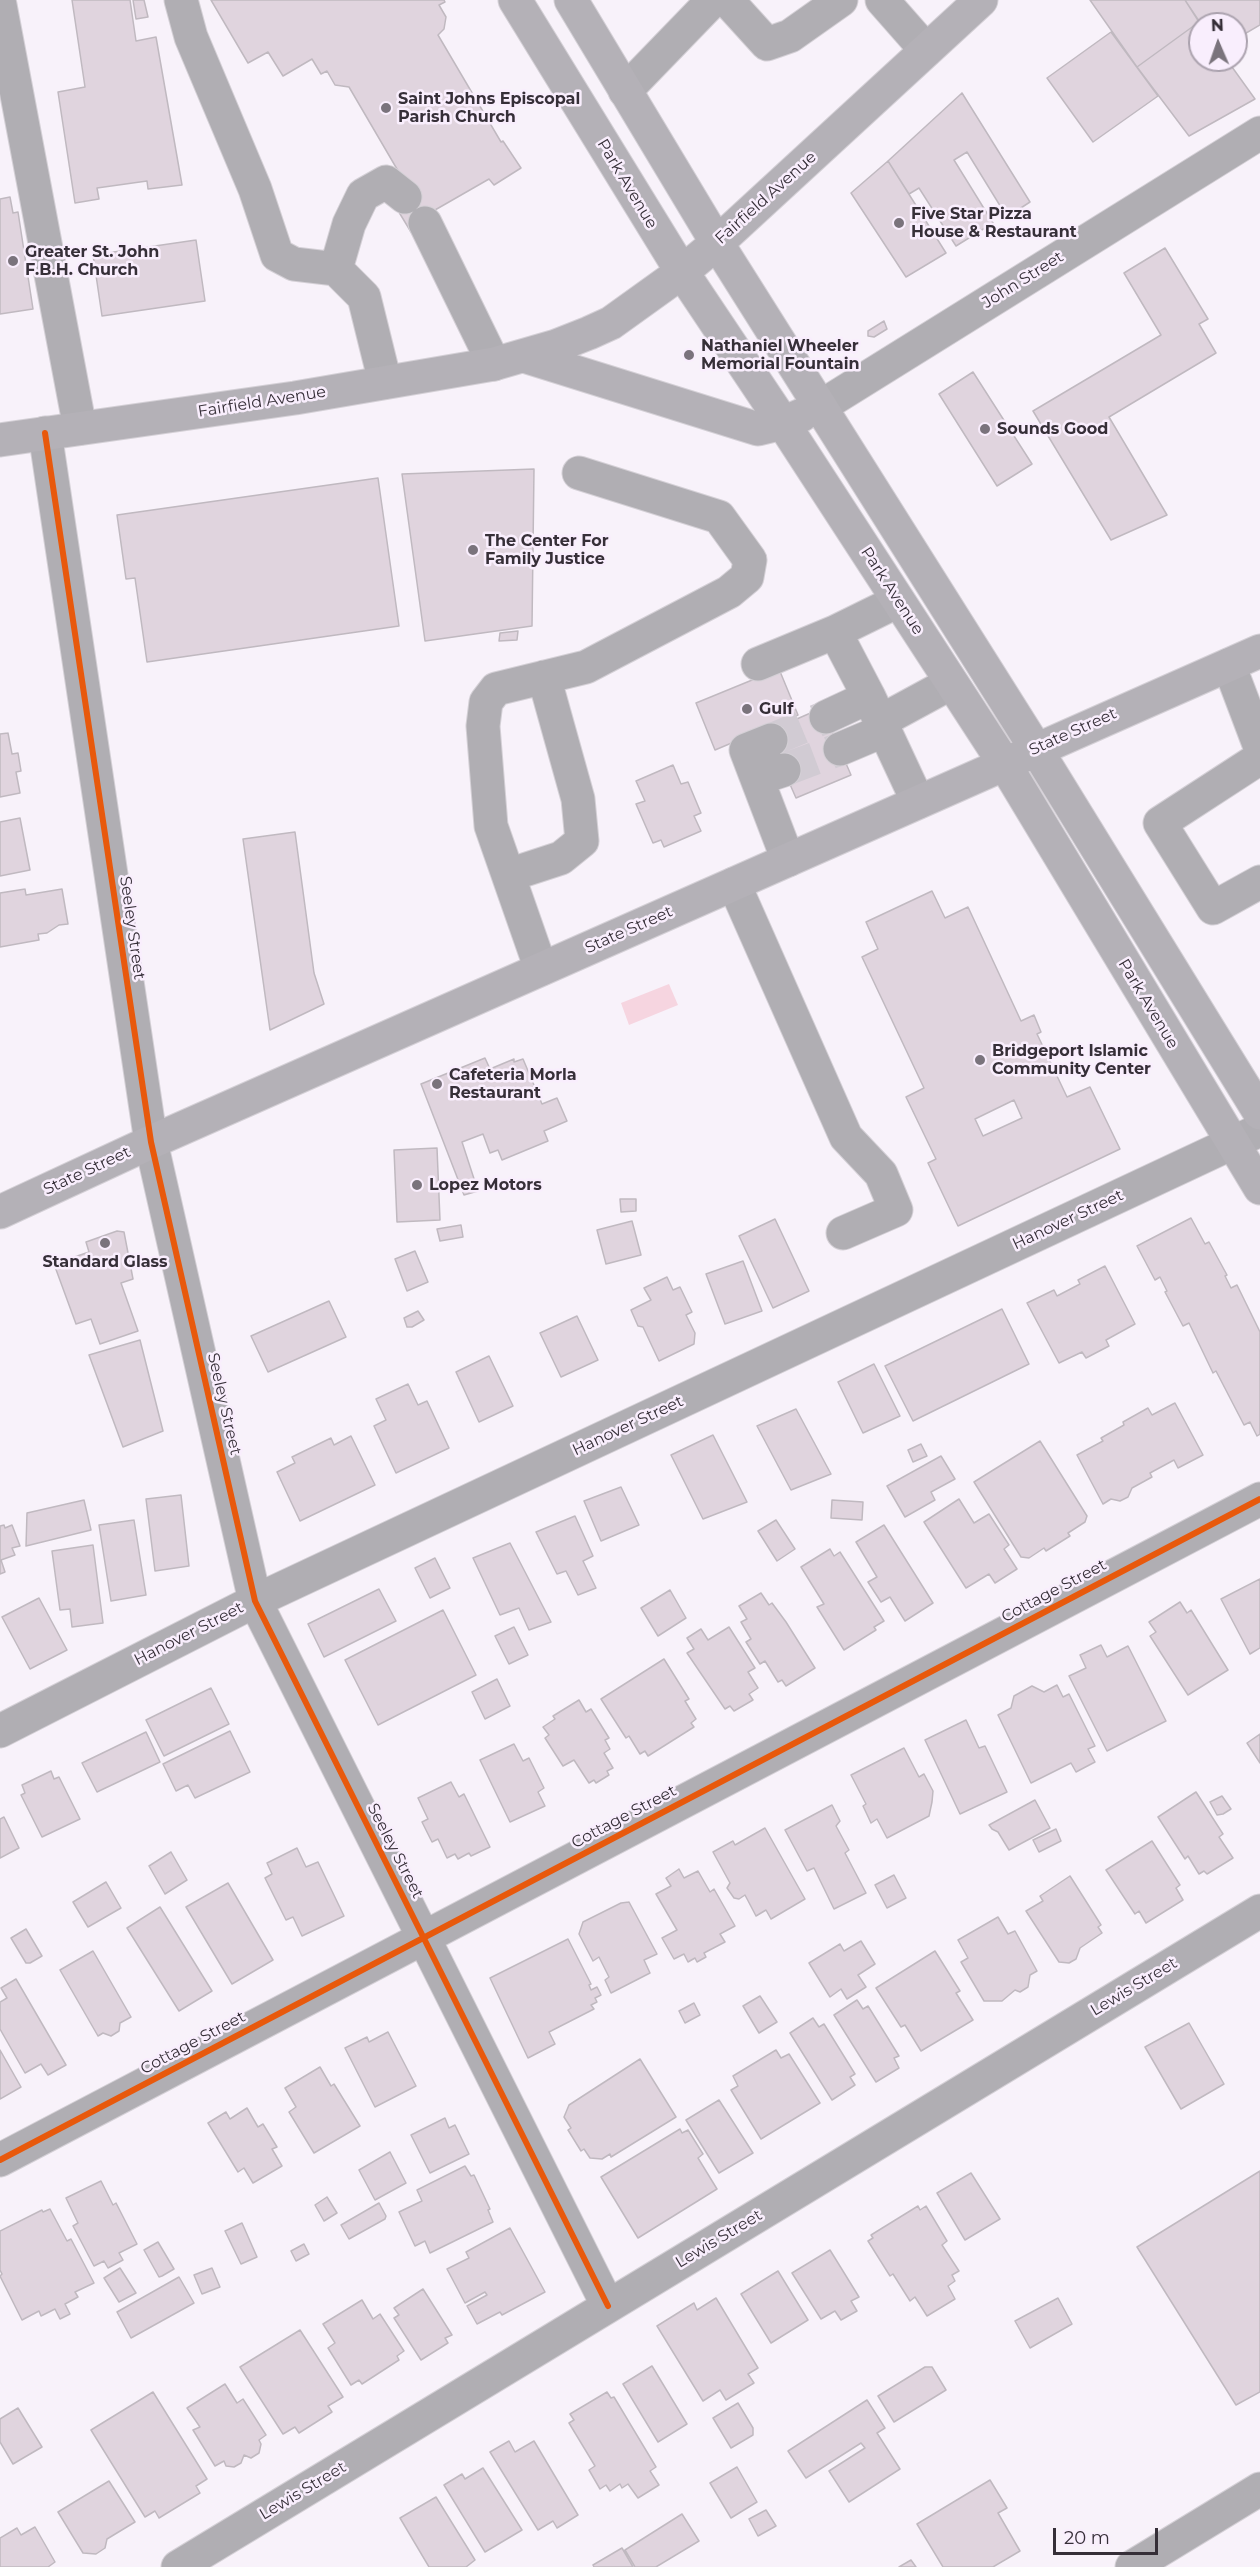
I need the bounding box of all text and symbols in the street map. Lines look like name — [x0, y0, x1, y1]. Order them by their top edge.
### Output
north arrow — [1188, 12, 1248, 72]
text: N — [1211, 16, 1224, 35]
place label: Saint Johns Episcopal Parish Church — [398, 89, 580, 127]
marker: Saint Johns Episcopal Parish Church — [379, 101, 393, 115]
street label: Park Avenue — [593, 136, 661, 232]
street label: Fairfield Avenue — [712, 148, 820, 248]
place label: Five Star Pizza House & Restaurant — [911, 204, 1077, 242]
marker: Five Star Pizza House & Restaurant — [892, 216, 906, 230]
place label: Greater St. John F.B.H. Church — [25, 242, 159, 280]
street label: John Street — [979, 247, 1067, 313]
marker: Greater St. John F.B.H. Church — [6, 254, 20, 268]
place label: Nathaniel Wheeler Memorial Fountain — [701, 336, 860, 374]
marker: Nathaniel Wheeler Memorial Fountain — [682, 348, 696, 362]
street label: Fairfield Avenue — [197, 382, 327, 422]
place label: Sounds Good — [997, 419, 1108, 439]
marker: Sounds Good — [978, 422, 992, 436]
place label: The Center For Family Justice — [485, 531, 609, 569]
marker: The Center For Family Justice — [466, 543, 480, 557]
street label: Park Avenue — [856, 543, 928, 639]
place label: Gulf — [759, 699, 793, 719]
marker: Gulf — [740, 702, 754, 716]
street label: State Street — [1026, 704, 1120, 760]
street label: Seeley Street — [115, 875, 149, 981]
street label: State Street — [582, 902, 676, 958]
street label: Park Avenue — [1114, 956, 1182, 1052]
place label: Bridgeport Islamic Community Center — [992, 1041, 1151, 1079]
marker: Bridgeport Islamic Community Center — [973, 1053, 987, 1067]
place label: Cafeteria Morla Restaurant — [449, 1065, 577, 1103]
marker: Cafeteria Morla Restaurant — [430, 1077, 444, 1091]
street label: State Street — [40, 1142, 134, 1200]
place label: Lopez Motors — [429, 1175, 542, 1195]
marker: Lopez Motors — [410, 1178, 424, 1192]
street label: Hanover Street — [1010, 1186, 1126, 1254]
marker: Standard Glass — [98, 1236, 112, 1250]
place label: Standard Glass — [42, 1252, 168, 1272]
street label: Seeley Street — [203, 1351, 245, 1457]
street label: Hanover Street — [570, 1392, 686, 1460]
street label: Cottage Street — [998, 1555, 1110, 1627]
street label: Hanover Street — [131, 1598, 247, 1670]
street label: Cottage Street — [568, 1781, 680, 1853]
street label: Seeley Street — [363, 1800, 427, 1902]
street label: Lewis Street — [1087, 1954, 1181, 2020]
street label: Cottage Street — [137, 2007, 249, 2079]
street label: Lewis Street — [672, 2206, 766, 2272]
street label: Lewis Street — [256, 2458, 350, 2524]
scale bar — [1056, 2516, 1161, 2554]
text: 20 m — [1064, 2527, 1110, 2549]

